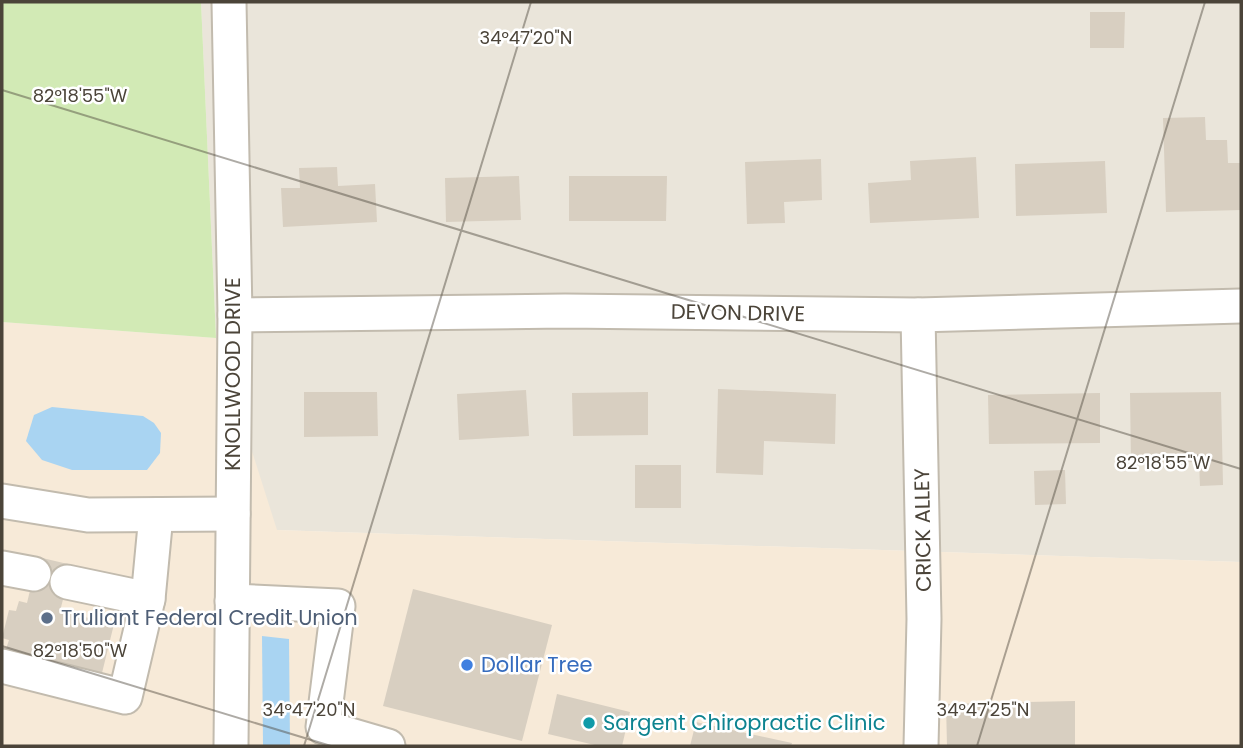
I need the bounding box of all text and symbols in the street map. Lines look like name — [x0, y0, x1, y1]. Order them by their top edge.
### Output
text: 34°47'20"N — [480, 25, 572, 50]
text: 82°18'55"W — [33, 83, 128, 108]
street label: KNOLLWOOD DRIVE — [218, 277, 247, 471]
street label: DEVON DRIVE — [671, 297, 805, 328]
text: 82°18'55"W — [1116, 450, 1211, 475]
street label: CRICK ALLEY — [907, 468, 938, 592]
place label: Truliant Federal Credit Union — [61, 603, 358, 632]
marker: Truliant Federal Credit Union — [39, 610, 55, 626]
text: 82°18'50"W — [33, 638, 128, 663]
place label: Dollar Tree — [481, 650, 593, 679]
marker: Dollar Tree — [459, 657, 475, 673]
text: 34°47'20"N — [263, 697, 355, 722]
text: 34°47'25"N — [937, 697, 1029, 722]
place label: Sargent Chiropractic Clinic — [603, 708, 885, 737]
marker: Sargent Chiropractic Clinic — [581, 715, 597, 731]

